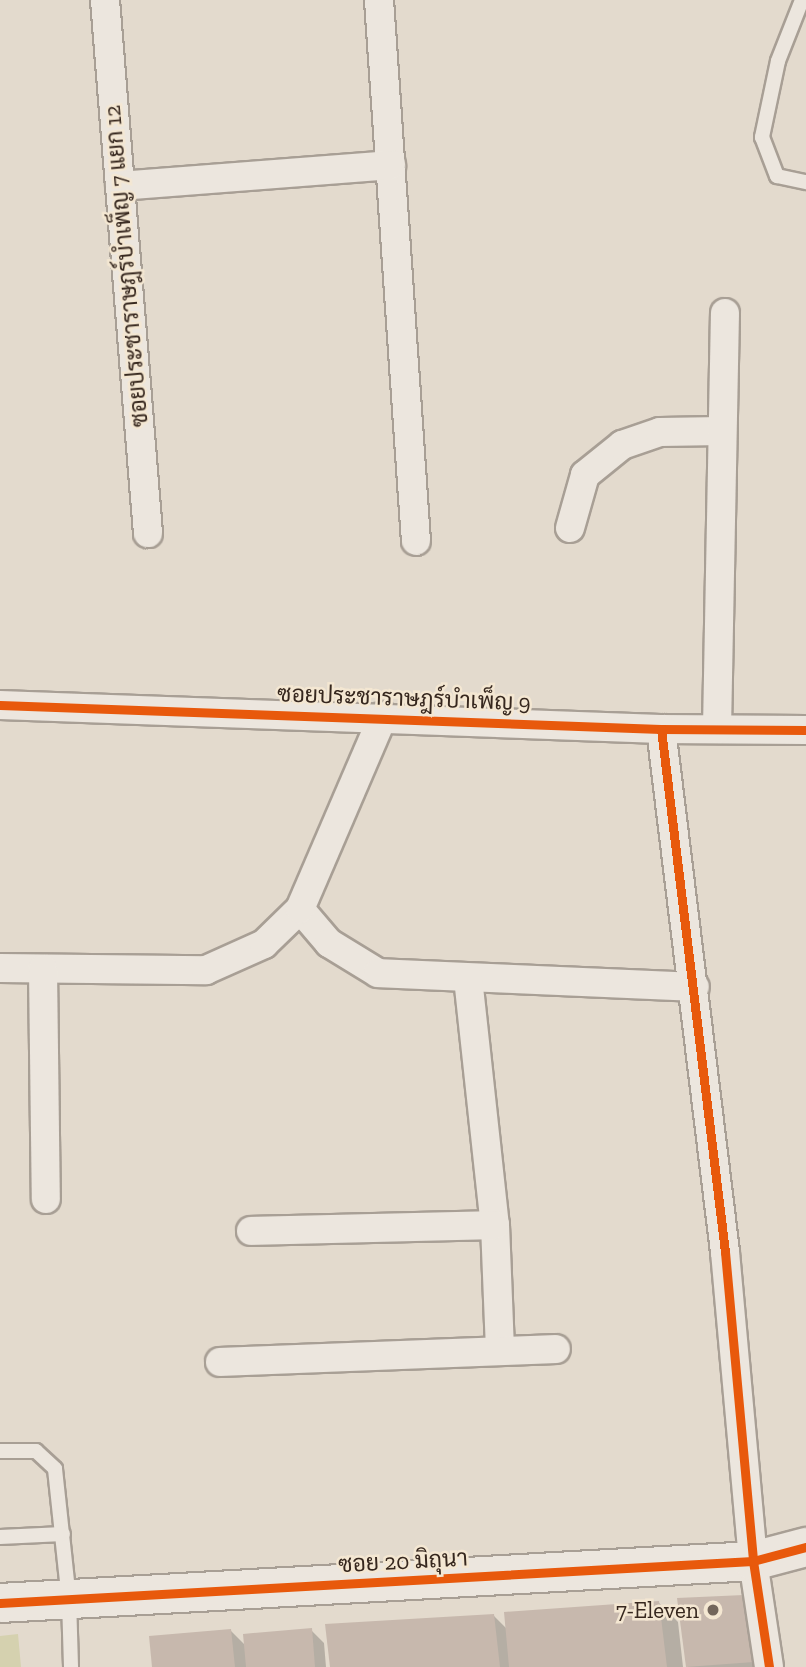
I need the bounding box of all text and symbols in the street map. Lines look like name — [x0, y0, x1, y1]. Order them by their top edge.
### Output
street label: ซอยประชาราษฎร์บำเพ็ญ 7 แยก 12 — [98, 104, 154, 428]
street label: ซอยประชาราษฎร์บำเพ็ญ 9 — [277, 680, 531, 716]
street label: ซอย 20 มิถุนา — [338, 1544, 468, 1578]
place label: 7-Eleven — [616, 1596, 699, 1624]
marker: 7-Eleven — [705, 1602, 721, 1618]

